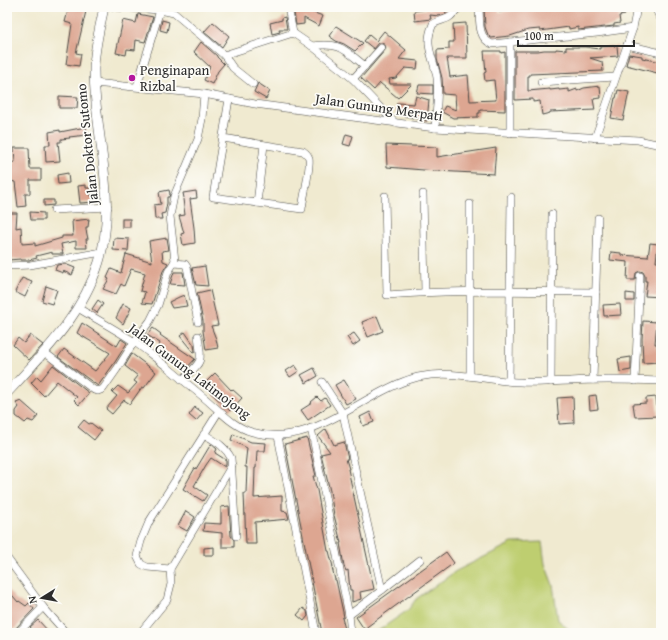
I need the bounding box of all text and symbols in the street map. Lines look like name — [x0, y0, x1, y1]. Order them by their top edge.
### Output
scale bar — [518, 22, 634, 48]
text: 100 m — [524, 27, 554, 44]
place label: Penginapan Rizbal — [140, 60, 210, 96]
marker: Penginapan Rizbal — [127, 73, 137, 83]
street label: Jalan Doktor Sutomo — [71, 83, 103, 207]
street label: Jalan Gunung Merpati — [312, 88, 444, 126]
street label: Jalan Gunung Latimojong — [123, 317, 255, 424]
north arrow — [22, 578, 62, 618]
text: N — [24, 594, 41, 605]

